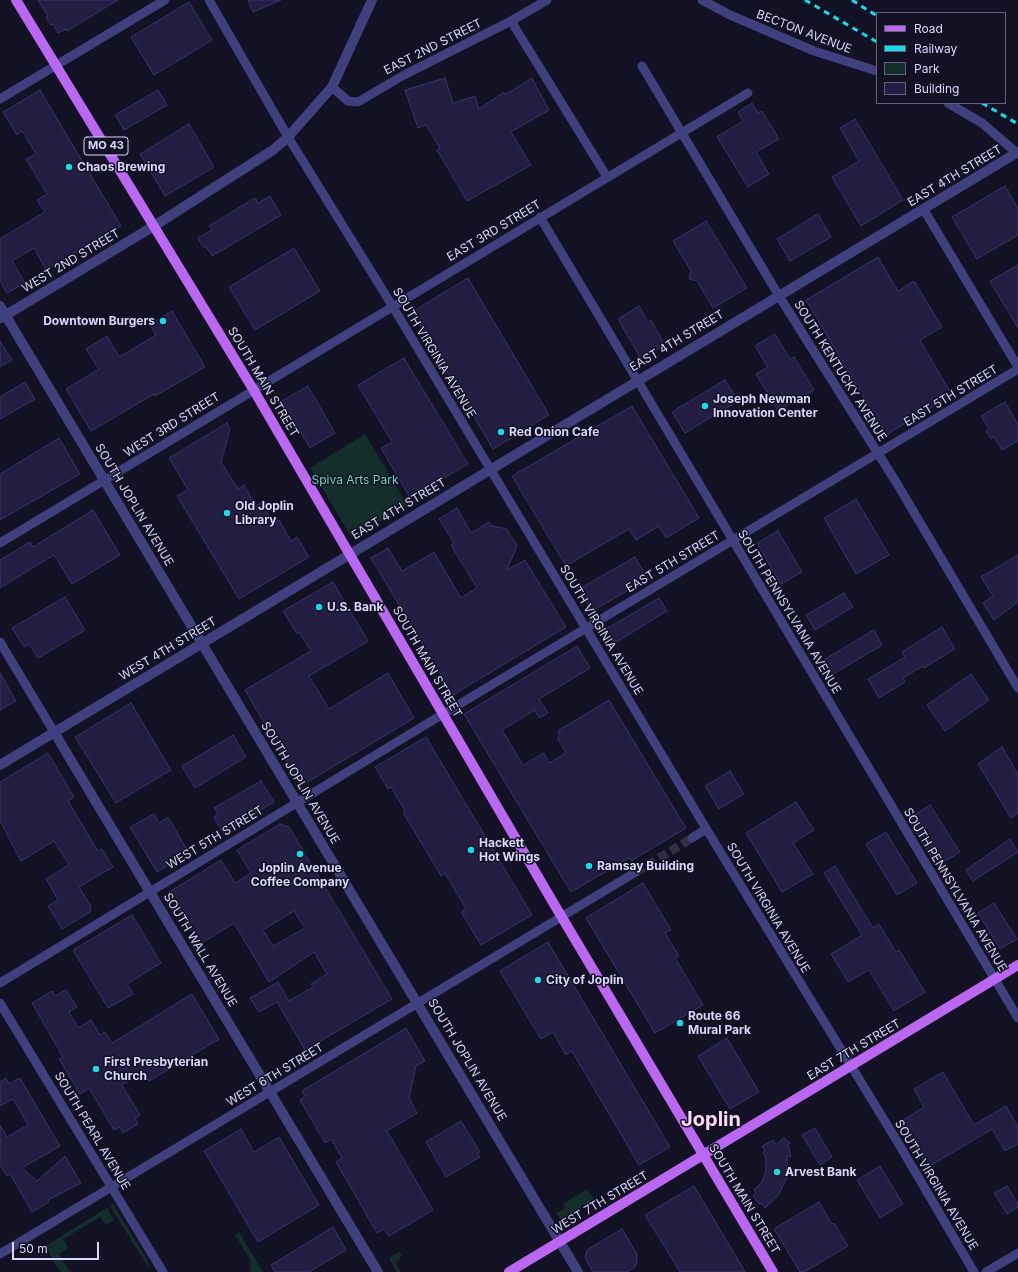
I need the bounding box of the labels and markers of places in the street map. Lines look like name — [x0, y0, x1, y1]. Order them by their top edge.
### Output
place label: Chaos Brewing — [77, 160, 165, 174]
marker: Chaos Brewing — [64, 162, 74, 172]
place label: Downtown Burgers — [43, 314, 155, 328]
marker: Downtown Burgers — [158, 316, 168, 326]
place label: Joseph Newman Innovation Center — [713, 392, 818, 420]
marker: Joseph Newman Innovation Center — [700, 401, 710, 411]
place label: Red Onion Cafe — [509, 425, 599, 439]
marker: Red Onion Cafe — [496, 427, 506, 437]
place label: Old Joplin Library — [235, 499, 294, 527]
marker: Old Joplin Library — [222, 508, 232, 518]
place label: U.S. Bank — [327, 600, 383, 614]
marker: U.S. Bank — [314, 602, 324, 612]
place label: Hackett Hot Wings — [479, 836, 540, 864]
marker: Hackett Hot Wings — [466, 845, 476, 855]
marker: Joplin Avenue Coffee Company — [295, 849, 305, 859]
place label: Ramsay Building — [597, 859, 694, 873]
place label: Joplin Avenue Coffee Company — [251, 861, 349, 889]
marker: Ramsay Building — [584, 861, 594, 871]
place label: City of Joplin — [546, 973, 624, 987]
marker: City of Joplin — [533, 975, 543, 985]
place label: Route 66 Mural Park — [688, 1009, 751, 1037]
marker: Route 66 Mural Park — [675, 1018, 685, 1028]
place label: First Presbyterian Church — [104, 1055, 208, 1083]
marker: First Presbyterian Church — [91, 1064, 101, 1074]
place label: Arvest Bank — [785, 1165, 856, 1179]
marker: Arvest Bank — [772, 1167, 782, 1177]

